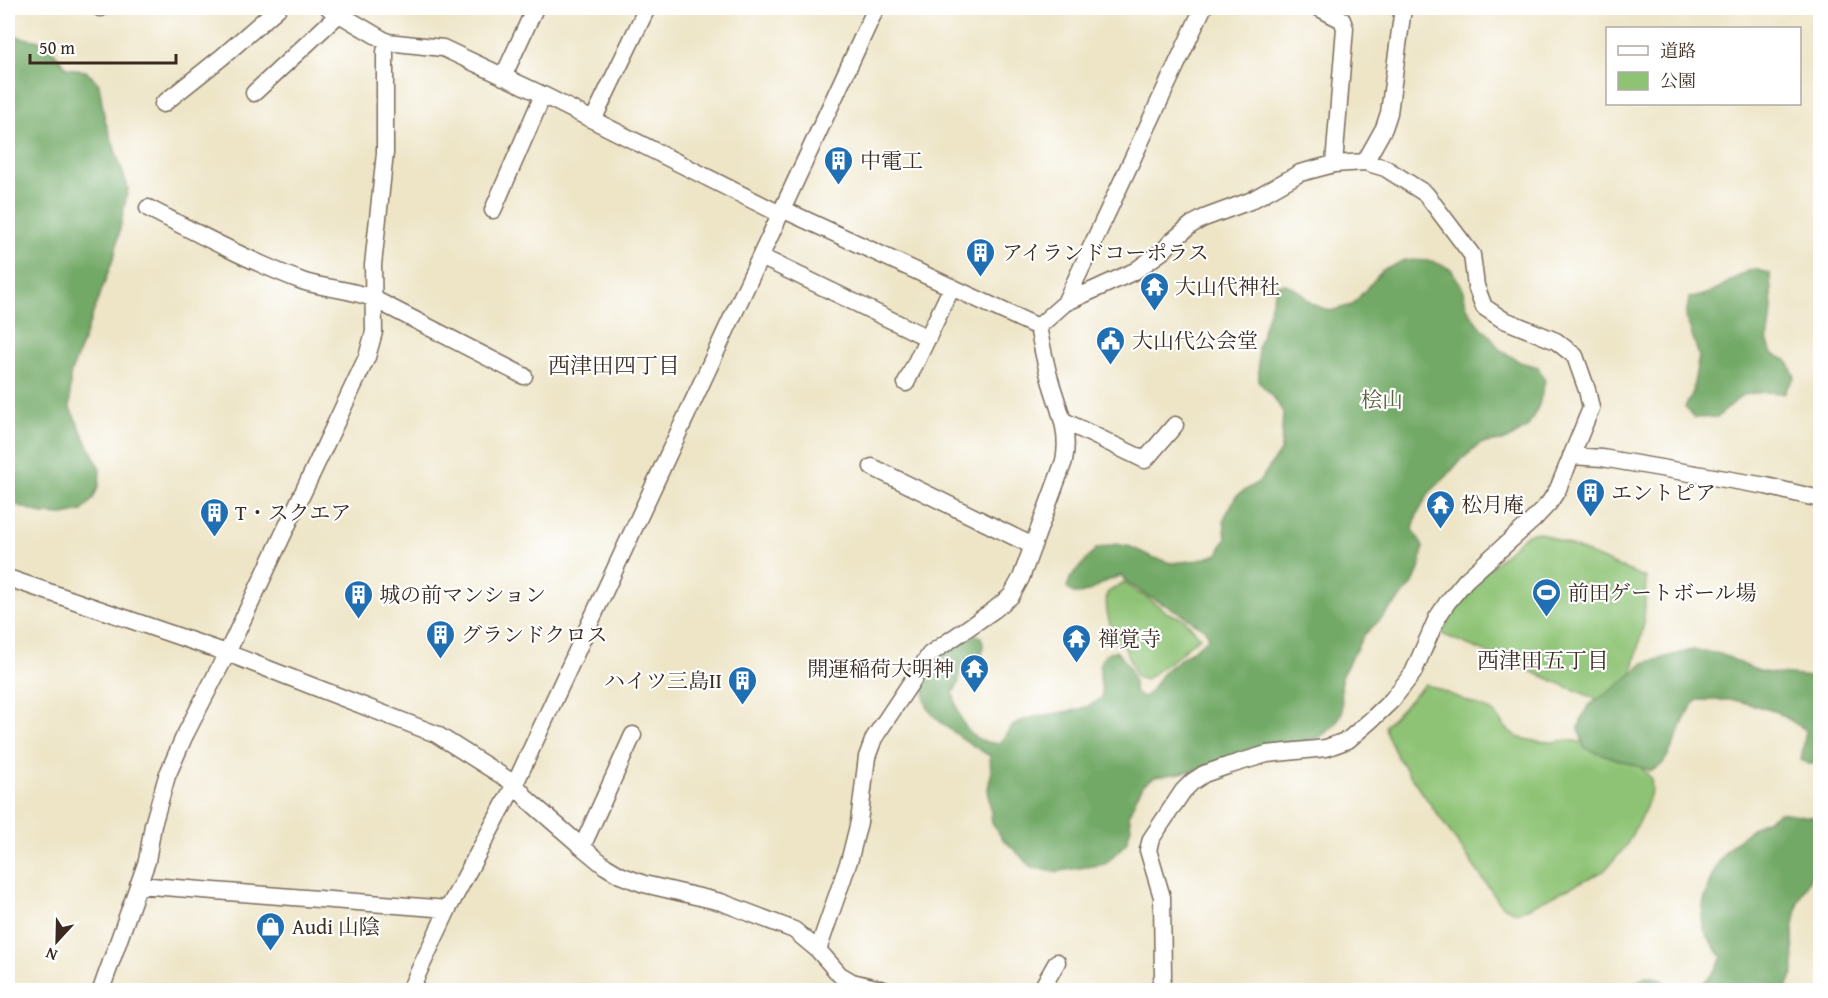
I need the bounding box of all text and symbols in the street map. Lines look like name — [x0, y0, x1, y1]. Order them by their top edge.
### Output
scale bar — [30, 27, 176, 65]
legend — [1606, 27, 1801, 105]
text: 50 m — [39, 34, 75, 61]
text: 道路 — [1660, 37, 1696, 64]
text: 公園 — [1660, 67, 1696, 94]
building icon: 中電工 — [823, 144, 855, 186]
place label: 中電工 — [860, 145, 923, 176]
building icon: アイランドコーポラス — [965, 236, 997, 278]
place label: アイランドコーポラス — [1002, 237, 1209, 268]
temple icon: 大山代神社 — [1138, 270, 1170, 312]
place label: 大山代神社 — [1175, 271, 1280, 302]
public building icon: 大山代公会堂 — [1095, 324, 1127, 366]
place label: 大山代公会堂 — [1132, 325, 1258, 356]
district label: 西津田四丁目 — [548, 349, 680, 381]
park label: 桧山 — [1361, 384, 1403, 415]
building icon: エントピア — [1574, 476, 1606, 518]
place label: エントピア — [1611, 477, 1716, 508]
temple icon: 松月庵 — [1424, 488, 1456, 530]
place label: 松月庵 — [1461, 489, 1524, 520]
building icon: T・スクエア — [198, 496, 230, 538]
place label: T・スクエア — [235, 497, 351, 528]
sports icon: 前田ゲートボール場 — [1531, 576, 1563, 618]
place label: 前田ゲートボール場 — [1568, 577, 1757, 608]
building icon: 城の前マンション — [342, 578, 374, 620]
place label: 城の前マンション — [379, 579, 546, 610]
building icon: グランドクロス — [424, 618, 456, 660]
place label: グランドクロス — [461, 619, 608, 650]
temple icon: 禅覚寺 — [1061, 622, 1093, 664]
place label: 禅覚寺 — [1098, 623, 1161, 654]
district label: 西津田五丁目 — [1477, 644, 1609, 676]
temple icon: 開運稲荷大明神 — [959, 652, 991, 694]
place label: 開運稲荷大明神 — [807, 653, 954, 684]
building icon: ハイツ三島Ⅱ — [727, 664, 759, 706]
place label: ハイツ三島Ⅱ — [604, 665, 722, 696]
shop icon: Audi 山陰 — [255, 910, 287, 952]
north arrow — [27, 911, 87, 971]
place label: Audi 山陰 — [292, 911, 380, 942]
text: N — [42, 942, 61, 968]

